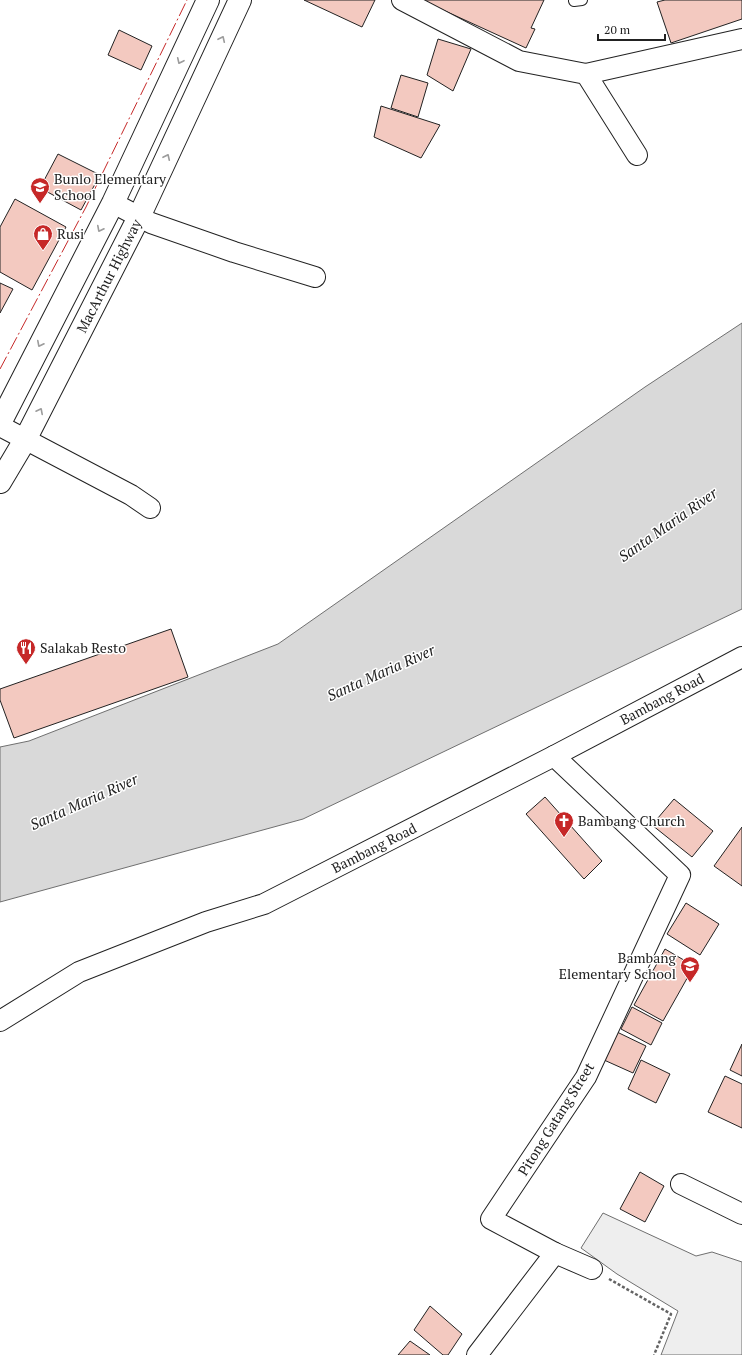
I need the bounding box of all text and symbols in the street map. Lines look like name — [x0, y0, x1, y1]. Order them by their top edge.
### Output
scale bar — [598, 16, 665, 42]
text: 20 m — [604, 22, 631, 37]
one-way arrow — [217, 36, 225, 43]
one-way arrow — [177, 56, 185, 64]
one-way arrow — [162, 154, 170, 161]
place label: Bunlo Elementary School — [54, 169, 167, 204]
school or university icon: Bunlo Elementary School — [29, 176, 51, 204]
street label: MacArthur Highway — [72, 215, 146, 336]
shop icon: Rusi — [32, 223, 54, 251]
place label: Rusi — [57, 224, 84, 243]
one-way arrow — [97, 224, 104, 232]
one-way arrow — [37, 340, 45, 347]
one-way arrow — [35, 408, 43, 415]
water label: Santa Maria River — [614, 482, 722, 566]
restaurant icon: Salakab Resto — [15, 637, 37, 665]
place label: Salakab Resto — [40, 638, 126, 657]
water label: Santa Maria River — [323, 639, 439, 705]
street label: Bambang Road — [616, 668, 707, 729]
water label: Santa Maria River — [26, 768, 142, 834]
church icon: Bambang Church — [553, 810, 575, 838]
place label: Bambang Church — [578, 811, 685, 830]
street label: Bambang Road — [328, 818, 420, 877]
place label: Bambang Elementary School — [559, 948, 677, 983]
school or university icon: Bambang Elementary School — [679, 955, 701, 983]
street label: Pitong Gatang Street — [513, 1058, 598, 1179]

